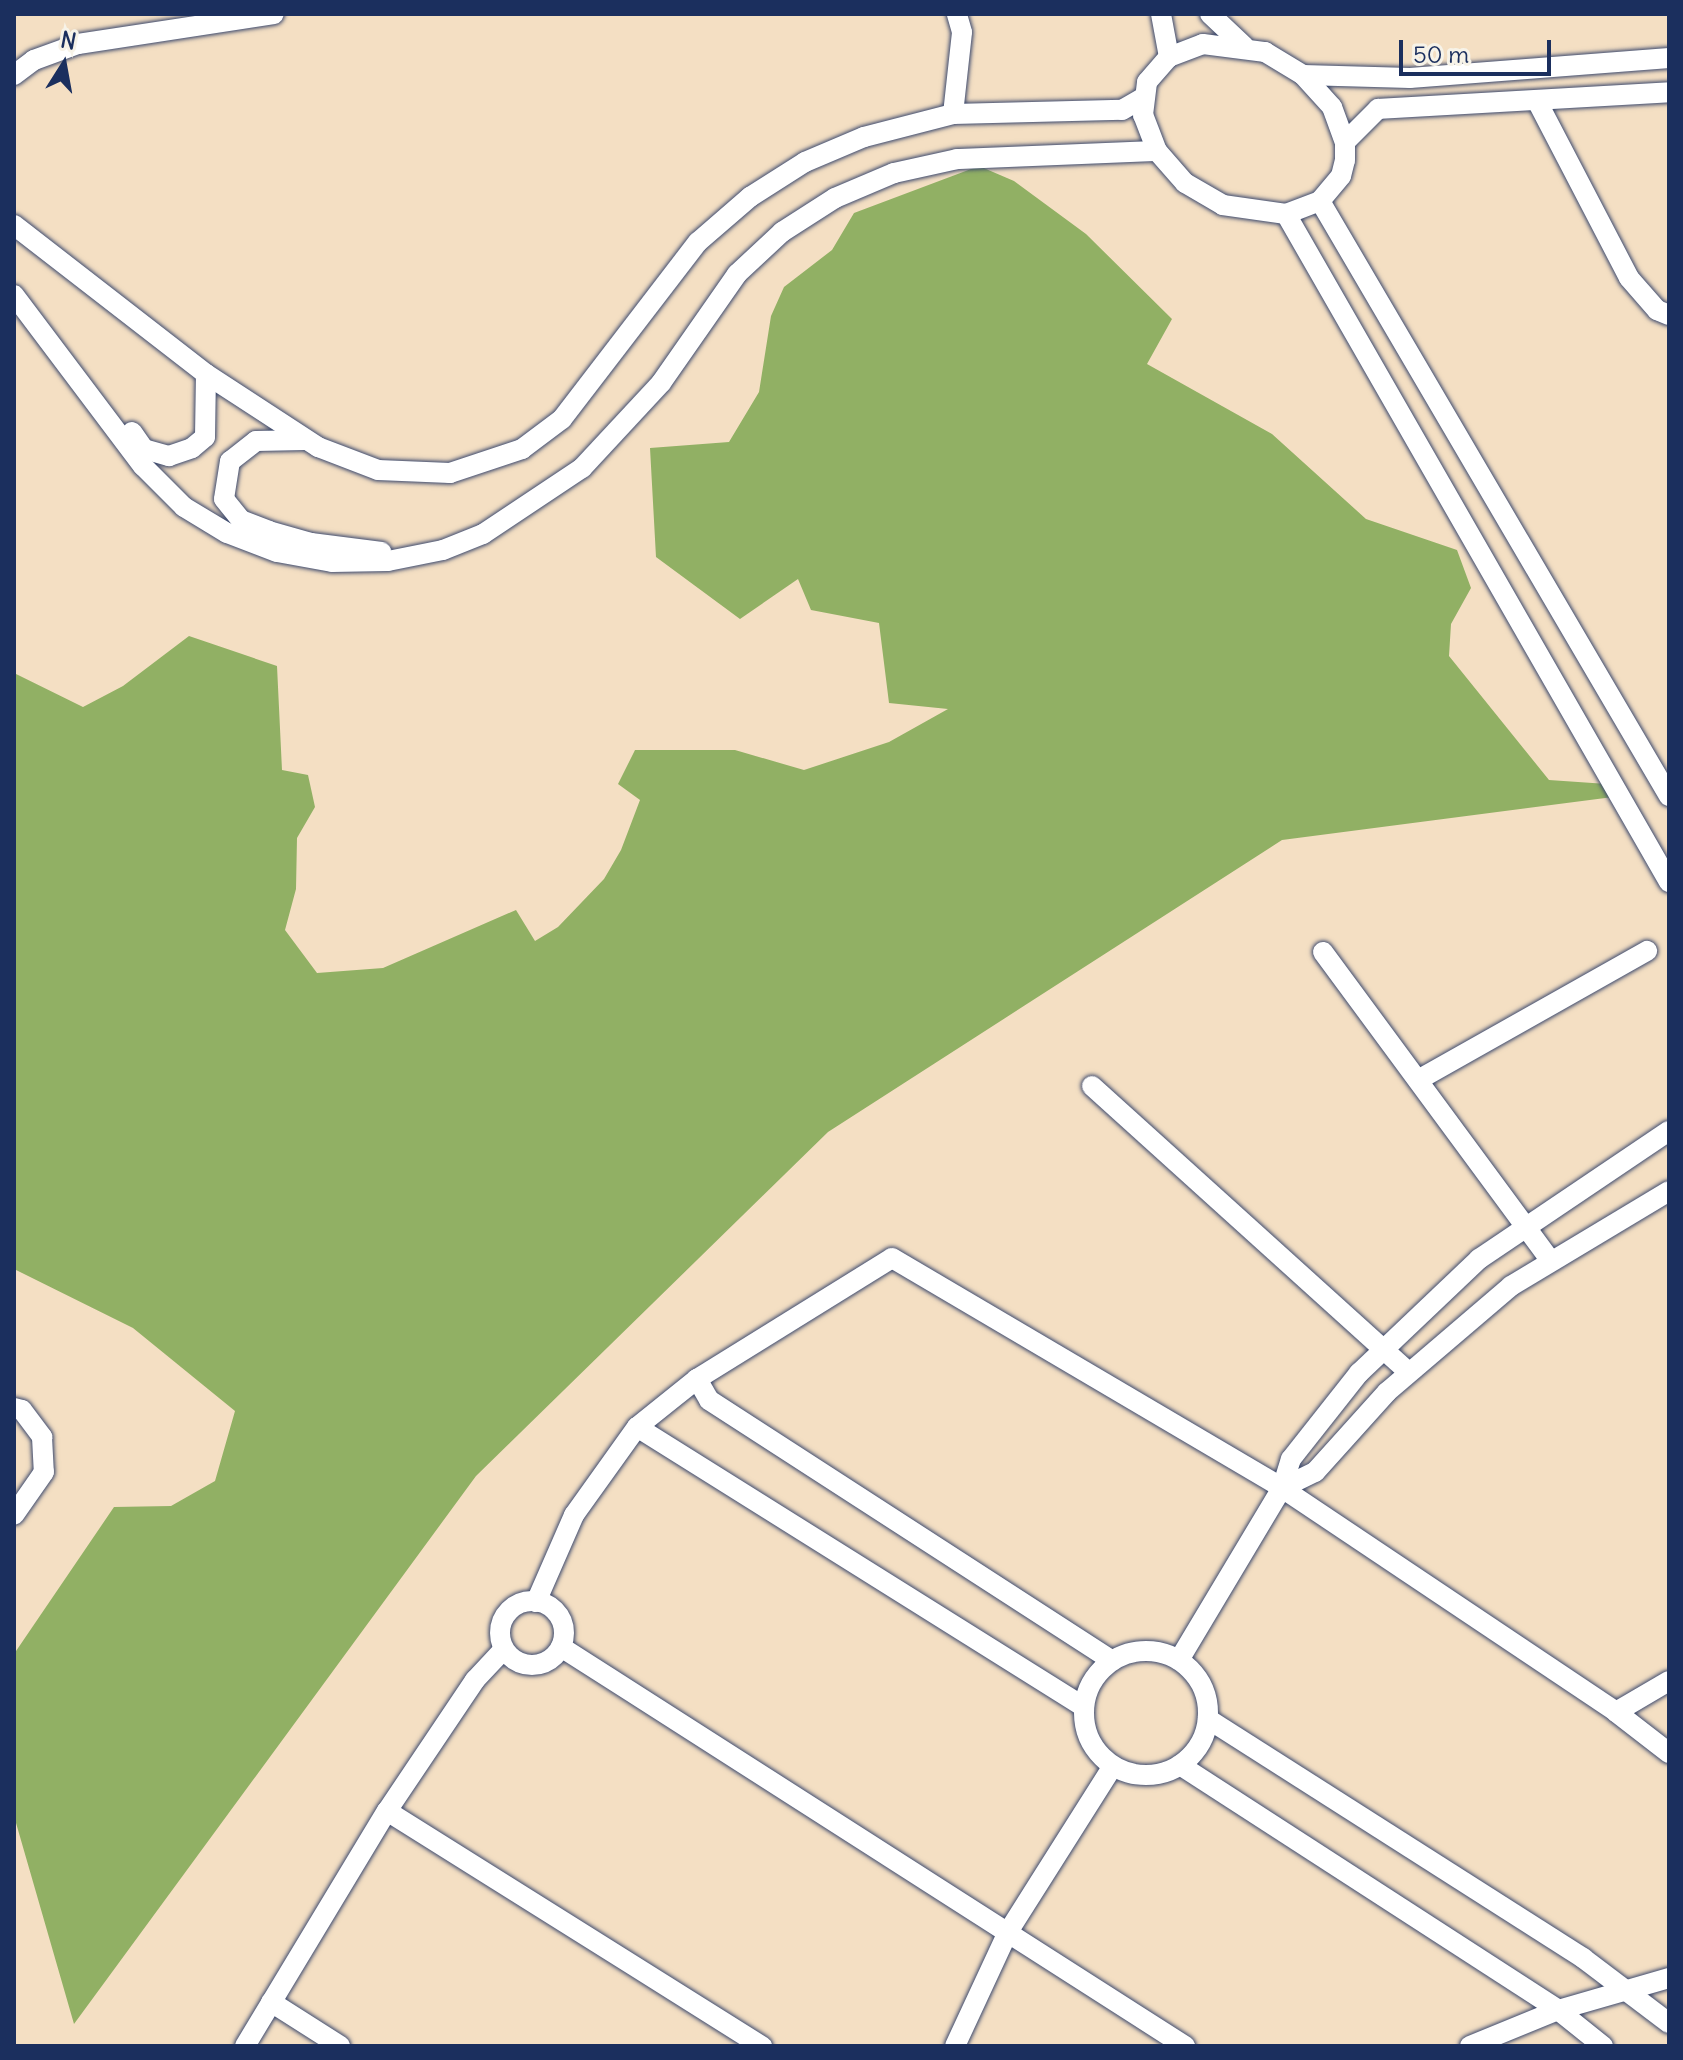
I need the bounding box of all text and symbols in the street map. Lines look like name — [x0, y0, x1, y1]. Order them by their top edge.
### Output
north arrow — [24, 24, 104, 104]
scale bar — [1403, 24, 1555, 74]
text: N — [58, 25, 79, 56]
text: 50 m — [1413, 39, 1469, 69]

